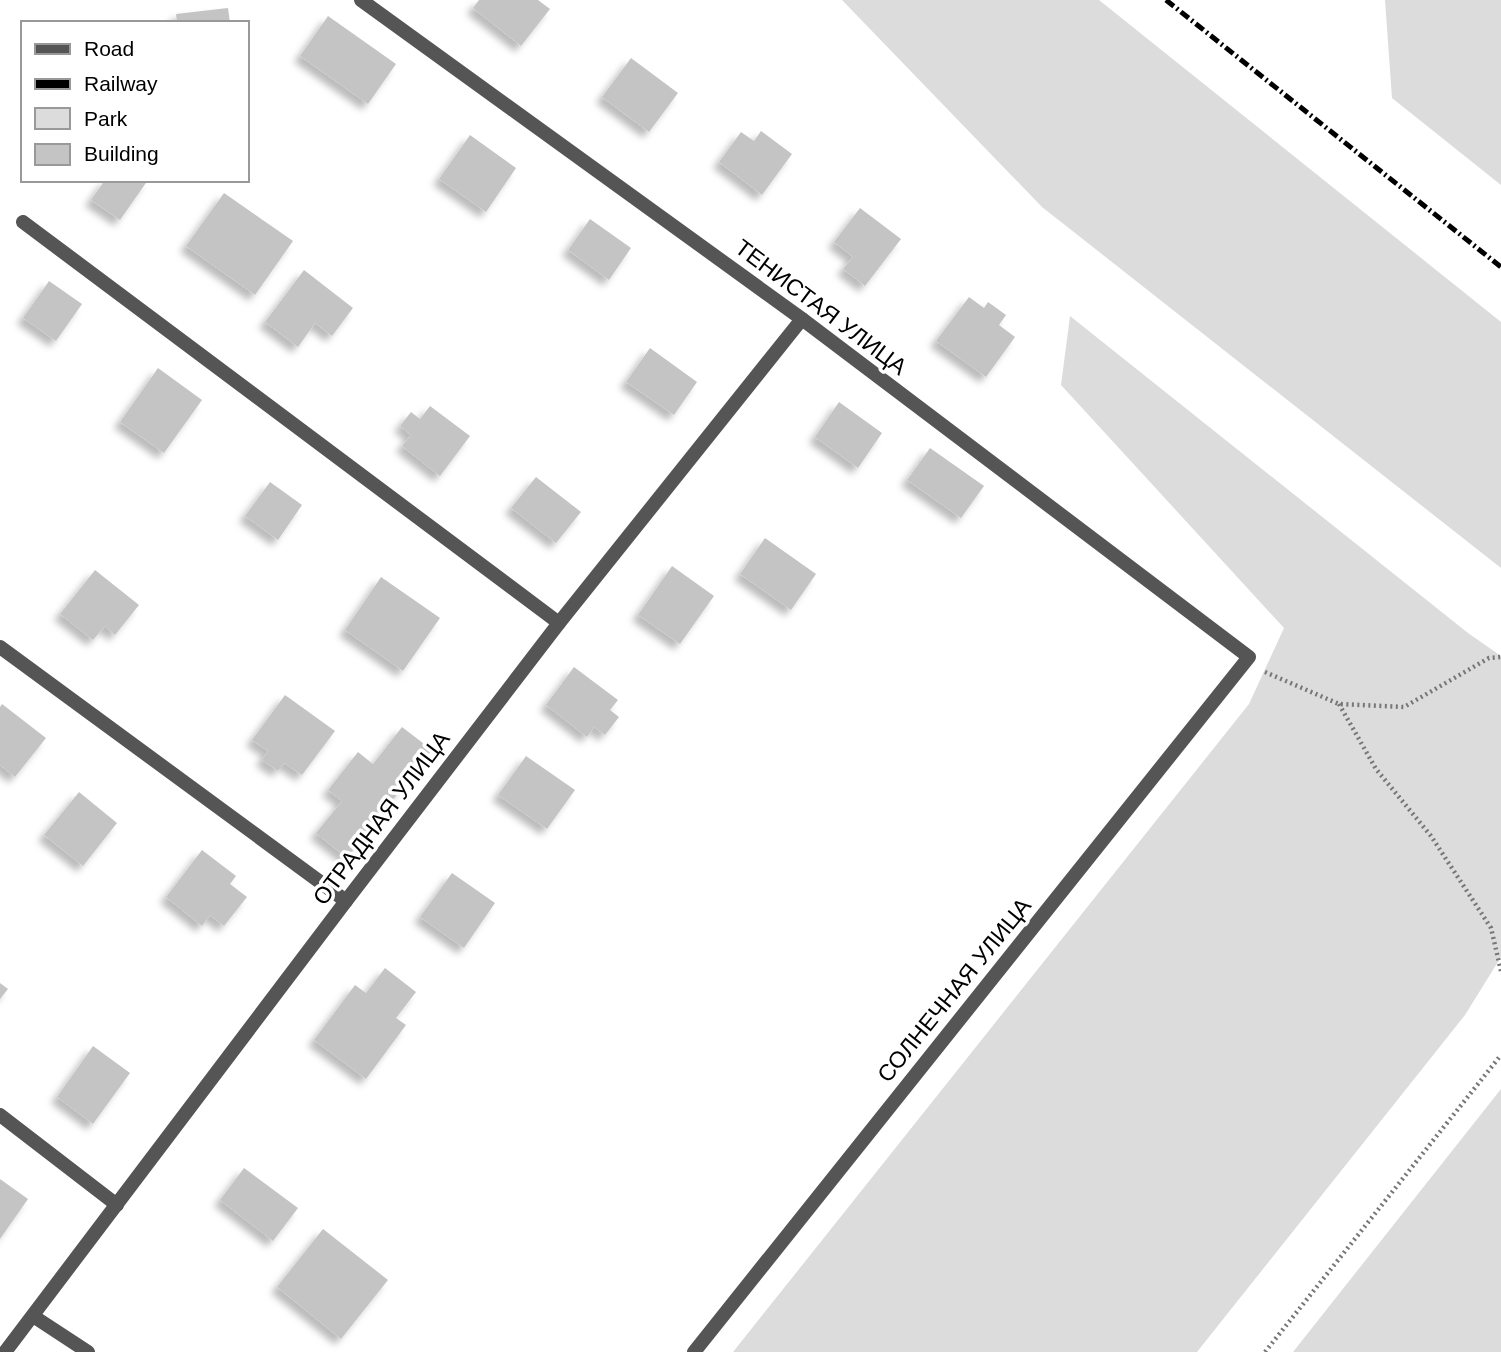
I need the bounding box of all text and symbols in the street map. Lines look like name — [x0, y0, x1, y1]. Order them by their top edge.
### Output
legend — [21, 21, 248, 182]
text: Road — [84, 37, 134, 60]
text: Railway — [84, 72, 158, 95]
text: Park — [84, 107, 128, 130]
text: Building — [84, 142, 159, 165]
street label: ТЕНИСТАЯ УЛИЦА — [730, 234, 912, 380]
street label: ОТРАДНАЯ УЛИЦА — [307, 726, 455, 910]
street label: СОЛНЕЧНАЯ УЛИЦА — [872, 892, 1037, 1087]

